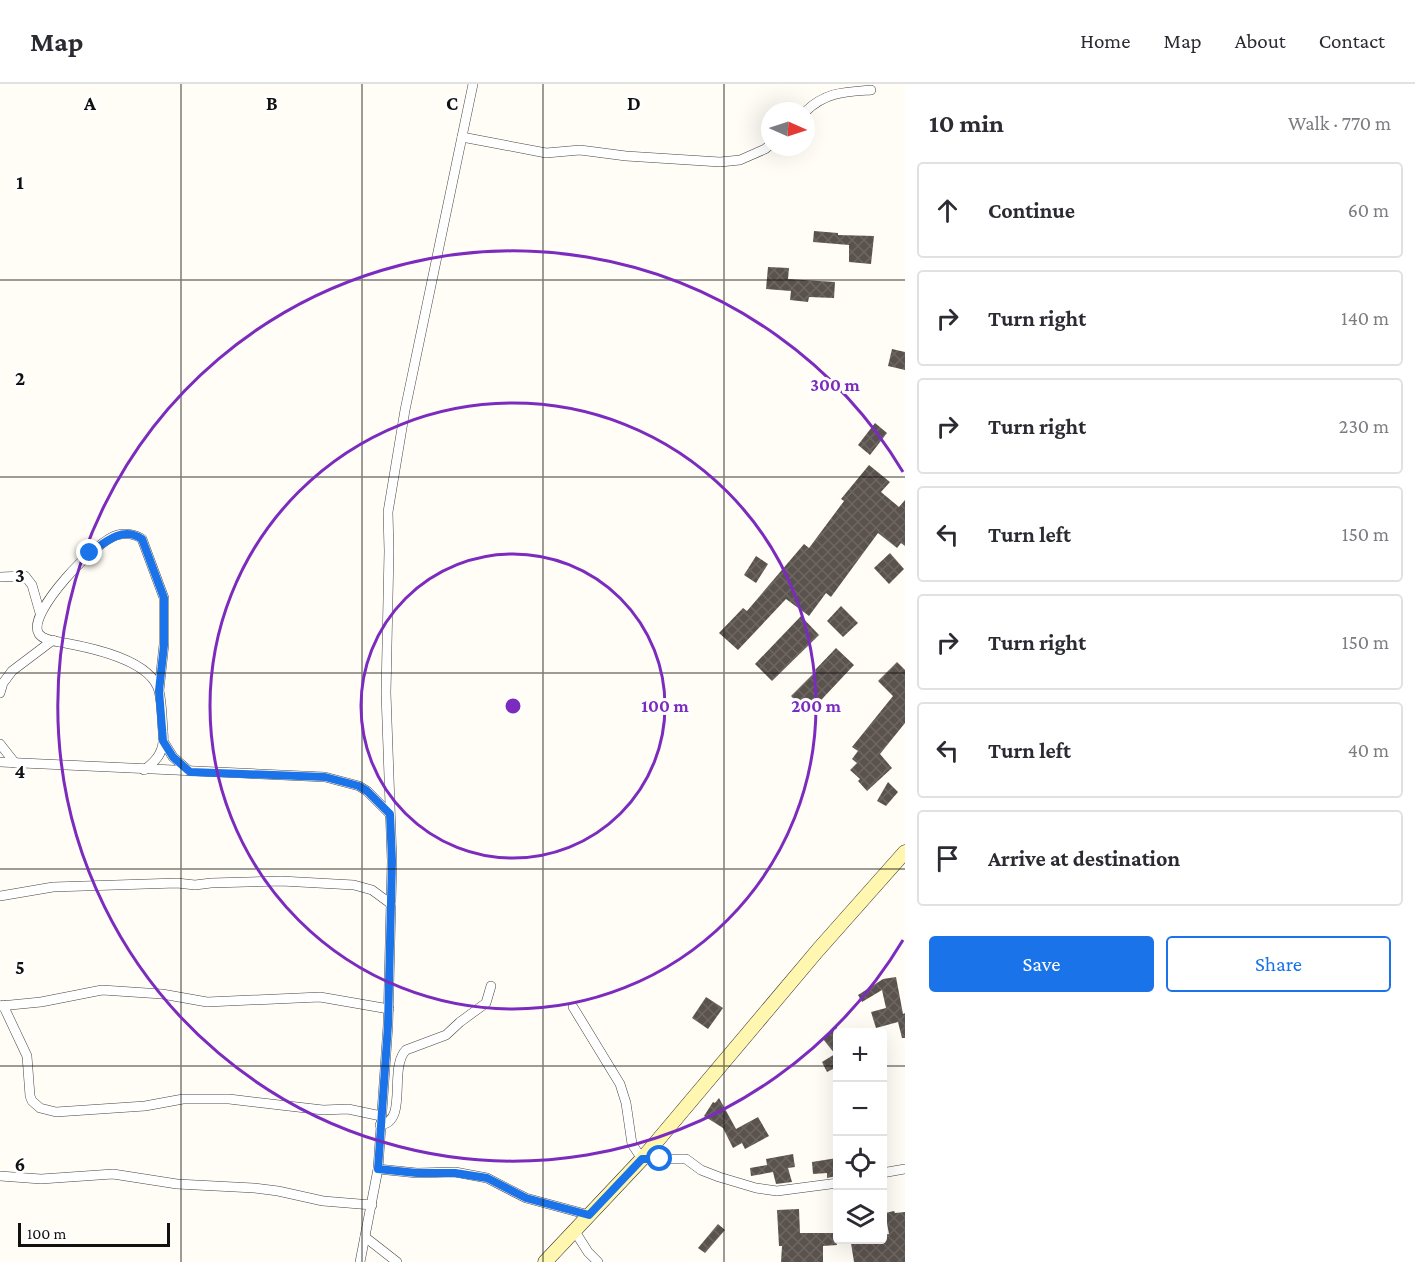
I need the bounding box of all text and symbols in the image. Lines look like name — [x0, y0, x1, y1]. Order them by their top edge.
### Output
text: Map — [30, 26, 83, 57]
text: Home — [1080, 29, 1130, 53]
text: Map — [1163, 29, 1202, 53]
text: About — [1235, 29, 1286, 53]
text: Contact — [1319, 29, 1385, 53]
text: A — [83, 92, 97, 114]
text: B — [266, 92, 278, 114]
text: C — [446, 92, 458, 114]
text: D — [627, 92, 641, 114]
north arrow — [761, 102, 815, 156]
text: 10 min — [929, 109, 1004, 138]
text: Walk · 770 m — [1288, 112, 1391, 134]
text: 1 — [16, 171, 24, 193]
icon: ahead — [931, 194, 964, 227]
text: Continue — [988, 198, 1075, 223]
text: 60 m — [1348, 199, 1389, 221]
icon: right — [931, 302, 964, 335]
text: Turn right — [988, 306, 1086, 331]
text: 140 m — [1341, 307, 1389, 329]
text: 2 — [15, 367, 25, 389]
text: 300 m — [810, 375, 860, 395]
icon: right — [931, 410, 964, 443]
text: Turn right — [988, 414, 1086, 439]
text: 230 m — [1339, 415, 1389, 437]
icon: left — [931, 518, 964, 551]
text: Turn left — [988, 522, 1071, 547]
text: 150 m — [1342, 523, 1389, 545]
route end — [76, 539, 102, 565]
text: 3 — [15, 564, 25, 586]
icon: right — [931, 626, 964, 659]
text: Turn right — [988, 630, 1086, 655]
text: 150 m — [1342, 631, 1389, 653]
centre of rings — [503, 696, 523, 716]
text: 100 m — [641, 696, 689, 716]
text: 200 m — [791, 696, 842, 716]
icon: left — [931, 734, 964, 767]
text: Turn left — [988, 738, 1071, 763]
text: 40 m — [1348, 739, 1389, 761]
text: 4 — [15, 760, 26, 782]
icon: arrive — [931, 842, 964, 875]
text: Arrive at destination — [988, 846, 1180, 871]
button: Save — [929, 936, 1154, 992]
button: Share — [1166, 936, 1391, 992]
text: 5 — [15, 956, 25, 978]
map controls — [833, 1028, 887, 1244]
button: + — [833, 1028, 887, 1082]
button: − — [833, 1082, 887, 1136]
button: locate — [833, 1136, 887, 1190]
route start — [646, 1145, 672, 1171]
text: 6 — [15, 1153, 25, 1175]
button: layers — [833, 1190, 887, 1244]
scale bar — [18, 1220, 170, 1248]
text: 100 m — [27, 1225, 66, 1242]

